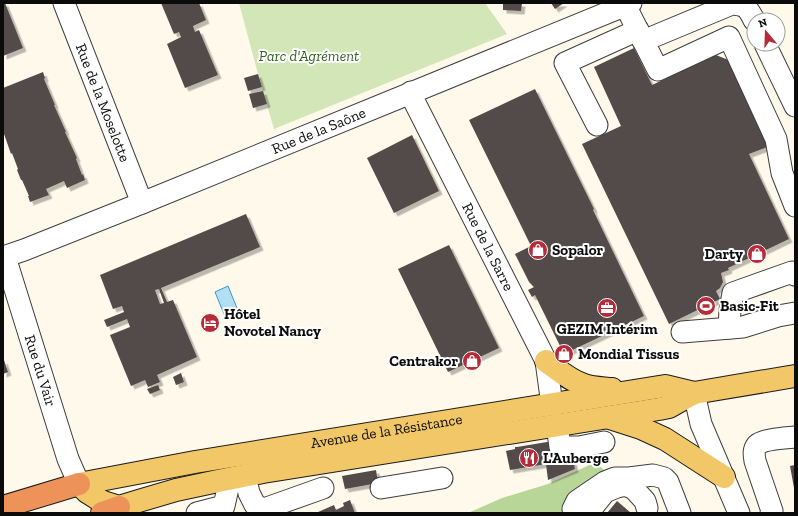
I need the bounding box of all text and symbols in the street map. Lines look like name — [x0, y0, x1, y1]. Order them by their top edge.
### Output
north arrow — [746, 12, 786, 52]
text: N — [757, 15, 770, 31]
street label: Rue de la Moselotte — [72, 41, 134, 165]
park label: Parc d'Agrément — [259, 47, 359, 65]
street label: Rue de la Saône — [269, 103, 368, 158]
street label: Rue de la Sarre — [458, 200, 518, 294]
shop icon: Sopalor — [527, 239, 549, 261]
place label: Sopalor — [552, 241, 603, 259]
shop icon: Darty — [746, 243, 768, 265]
place label: Darty — [705, 245, 743, 263]
sports icon: Basic-Fit — [695, 295, 717, 317]
office icon: GEZIM Intérim — [596, 297, 618, 319]
place label: Basic-Fit — [720, 297, 780, 315]
place label: Hôtel Novotel Nancy — [224, 305, 321, 340]
hotel icon: Hôtel Novotel Nancy — [199, 312, 221, 334]
place label: GEZIM Intérim — [556, 320, 658, 338]
street label: Rue du Vair — [21, 332, 60, 409]
shop icon: Mondial Tissus — [553, 343, 575, 365]
place label: Mondial Tissus — [578, 345, 679, 363]
shop icon: Centrakor — [461, 350, 483, 372]
place label: Centrakor — [389, 352, 458, 370]
street label: Avenue de la Résistance — [309, 410, 464, 452]
restaurant icon: L'Auberge — [518, 447, 540, 469]
place label: L'Auberge — [543, 449, 609, 467]

